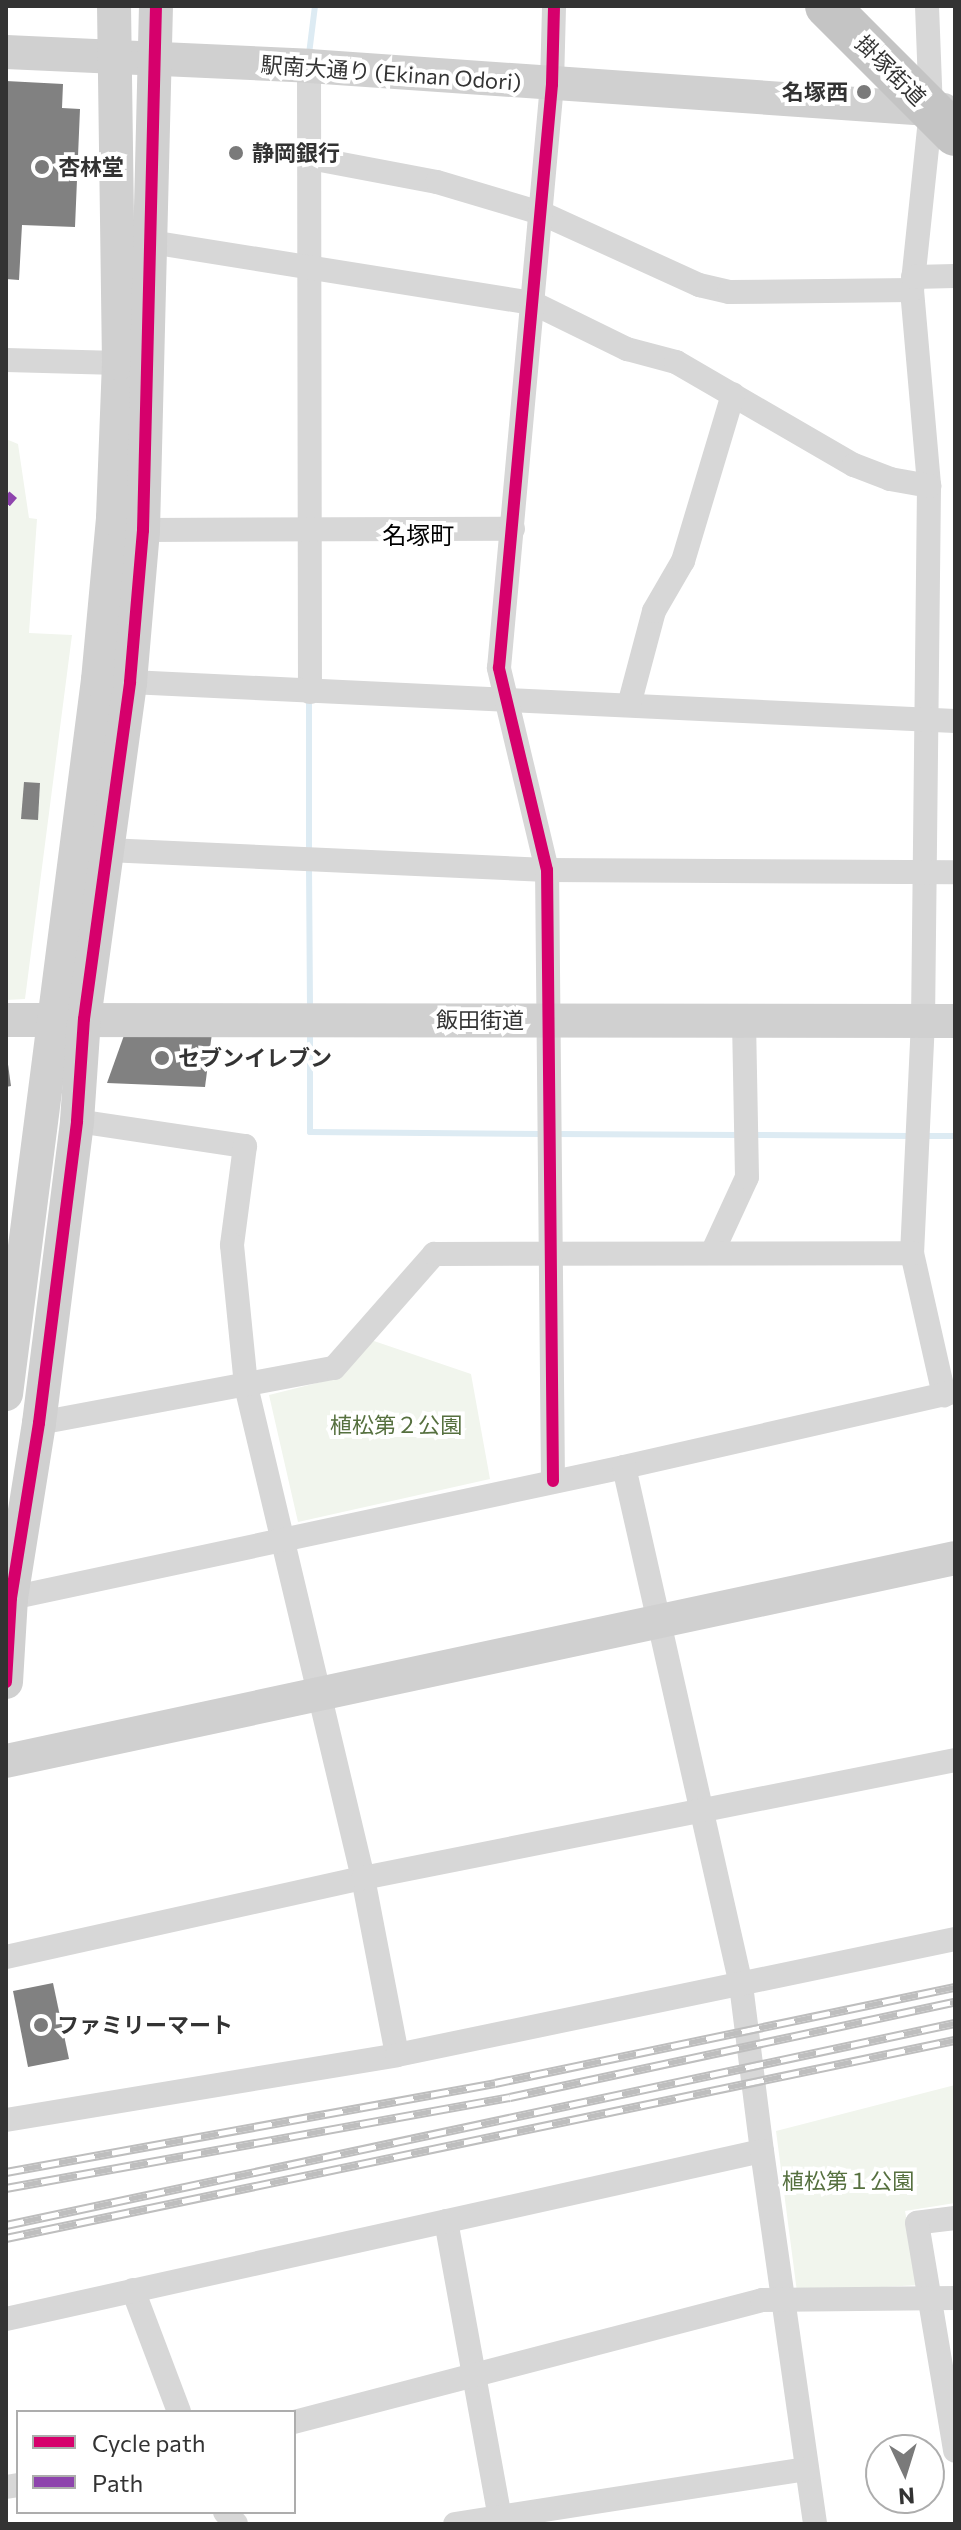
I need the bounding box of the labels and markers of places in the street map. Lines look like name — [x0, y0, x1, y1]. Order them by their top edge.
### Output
place label: 名塚西 — [782, 79, 848, 105]
marker: 名塚西 — [855, 83, 873, 101]
place label: 静岡銀行 — [252, 140, 340, 166]
marker: 静岡銀行 — [227, 144, 245, 162]
place label: 杏林堂 — [58, 154, 124, 180]
marker: 杏林堂 — [33, 158, 51, 176]
place label: セブンイレブン — [178, 1045, 332, 1071]
marker: セブンイレブン — [153, 1049, 171, 1067]
place label: ファミリーマート — [57, 2012, 233, 2038]
marker: ファミリーマート — [32, 2016, 50, 2034]

